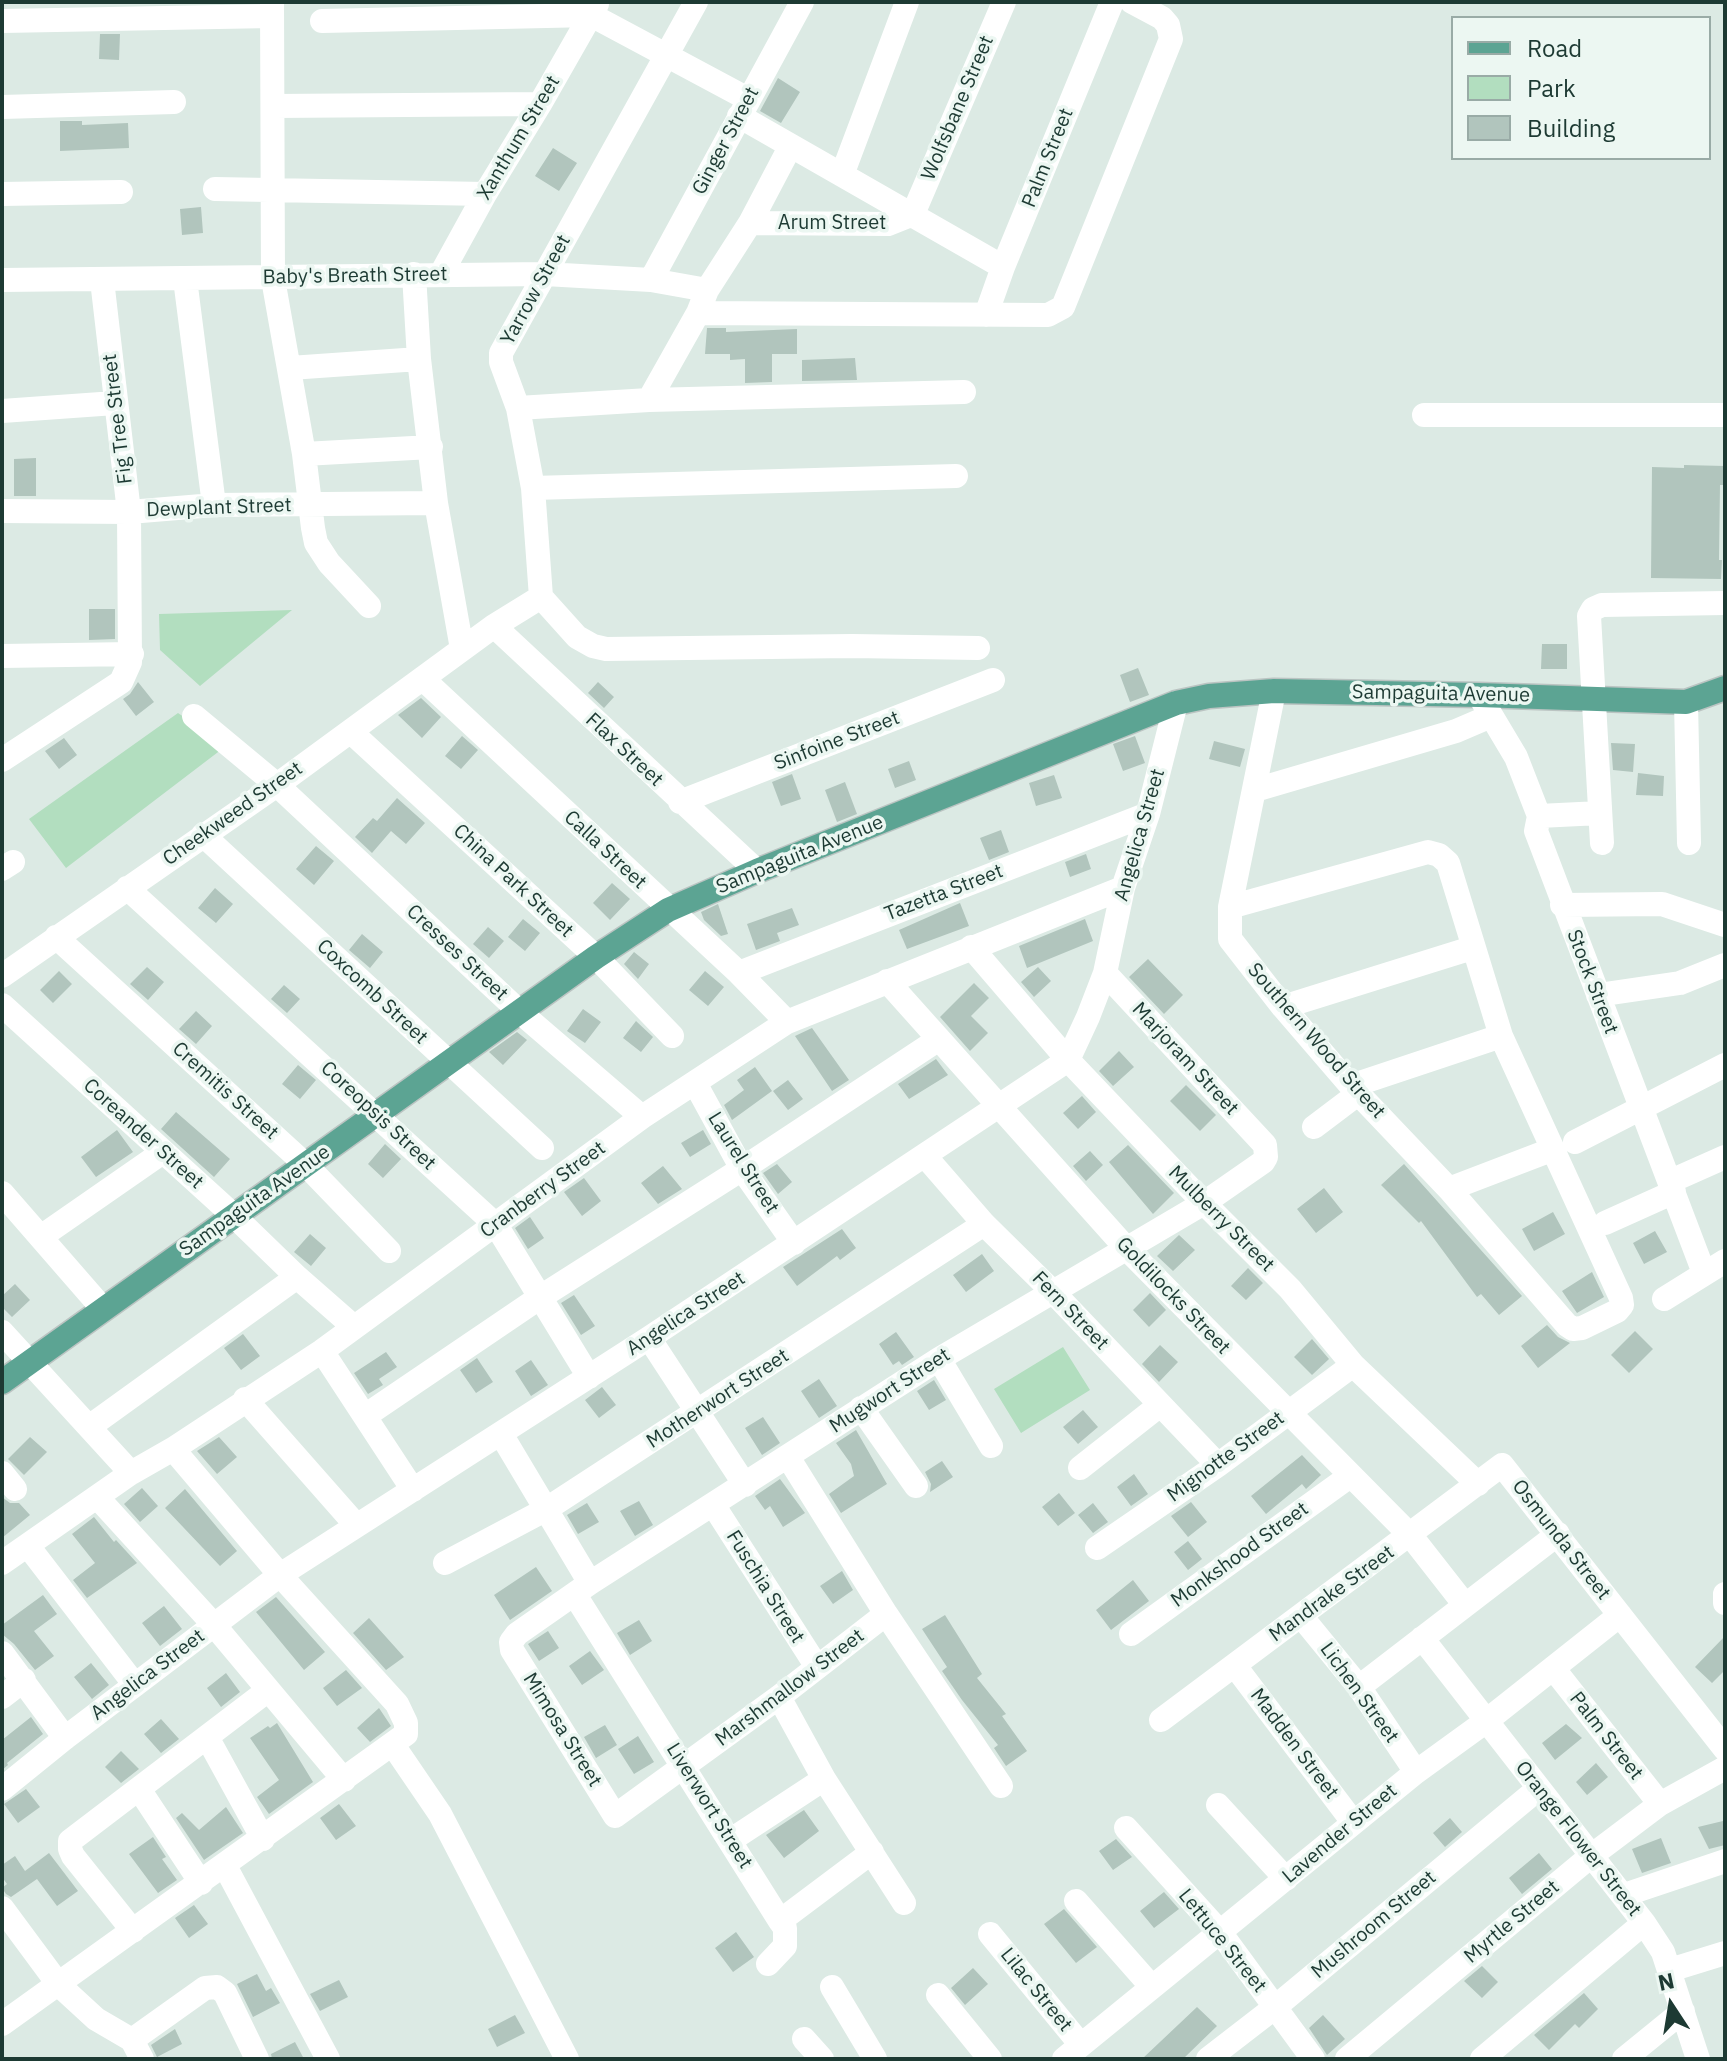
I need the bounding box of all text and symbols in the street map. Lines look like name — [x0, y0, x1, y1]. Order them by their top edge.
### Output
legend — [1451, 16, 1711, 160]
street label: Wolfsbane Street — [917, 32, 999, 184]
text: Road — [1527, 32, 1582, 64]
street label: Xanthum Street — [472, 71, 566, 205]
text: Park — [1527, 72, 1576, 104]
street label: Ginger Street — [688, 83, 764, 199]
street label: Palm Street — [1017, 105, 1079, 211]
text: Building — [1527, 112, 1615, 144]
street label: Arum Street — [778, 211, 886, 235]
street label: Yarrow Street — [496, 231, 576, 349]
street label: Baby's Breath Street — [262, 262, 448, 290]
street label: Fig Tree Street — [98, 353, 138, 485]
street label: Dewplant Street — [146, 493, 292, 523]
street label: Sampaguita Avenue — [1352, 680, 1530, 708]
street label: Sinfoine Street — [771, 706, 903, 776]
street label: Flax Street — [580, 708, 668, 792]
street label: Cheekweed Street — [159, 757, 307, 871]
street label: Angelica Street — [1110, 766, 1170, 904]
street label: Calla Street — [559, 806, 651, 894]
street label: Sampaguita Avenue — [713, 811, 887, 899]
street label: China Park Street — [448, 819, 578, 943]
street label: Tazetta Street — [881, 859, 1007, 927]
street label: Cresses Street — [401, 900, 513, 1006]
street label: Stock Street — [1561, 926, 1623, 1038]
street label: Coxcomb Street — [312, 934, 432, 1050]
street label: Southern Wood Street — [1242, 958, 1390, 1124]
street label: Marjoram Street — [1127, 998, 1243, 1120]
street label: Cremitis Street — [167, 1037, 283, 1145]
street label: Coreopsis Street — [315, 1057, 441, 1175]
street label: Coreander Street — [78, 1074, 208, 1194]
street label: Laurel Street — [702, 1108, 784, 1218]
street label: Cranberry Street — [476, 1137, 610, 1243]
street label: Sampaguita Avenue — [175, 1140, 335, 1262]
street label: Mulberry Street — [1163, 1161, 1279, 1277]
street label: Goldilocks Street — [1111, 1232, 1235, 1360]
street label: Angelica Street — [622, 1267, 750, 1361]
street label: Fern Street — [1027, 1267, 1113, 1355]
street label: Mugwort Street — [825, 1343, 955, 1439]
street label: Motherwort Street — [642, 1344, 794, 1454]
street label: Mignotte Street — [1163, 1407, 1289, 1507]
street label: Osmunda Street — [1507, 1475, 1615, 1605]
street label: Monkshood Street — [1167, 1497, 1313, 1613]
street label: Fuschia Street — [721, 1526, 809, 1648]
street label: Mandrake Street — [1265, 1541, 1399, 1647]
street label: Angelica Street — [86, 1624, 210, 1726]
street label: Marshmallow Street — [711, 1624, 869, 1752]
street label: Lichen Street — [1315, 1638, 1403, 1748]
street label: Mimosa Street — [517, 1669, 607, 1791]
street label: Madden Street — [1245, 1684, 1343, 1804]
street label: Palm Street — [1564, 1687, 1648, 1785]
street label: Liverwort Street — [661, 1739, 757, 1873]
street label: Orange Flower Street — [1510, 1757, 1646, 1921]
street label: Lavender Street — [1278, 1779, 1402, 1889]
street label: Mushroom Street — [1307, 1866, 1441, 1984]
street label: Myrtle Street — [1460, 1875, 1564, 1969]
street label: Lettuce Street — [1173, 1884, 1271, 1998]
street label: Lilac Street — [995, 1943, 1077, 2037]
north arrow — [1631, 1965, 1711, 2045]
text: N — [1655, 1965, 1677, 1997]

